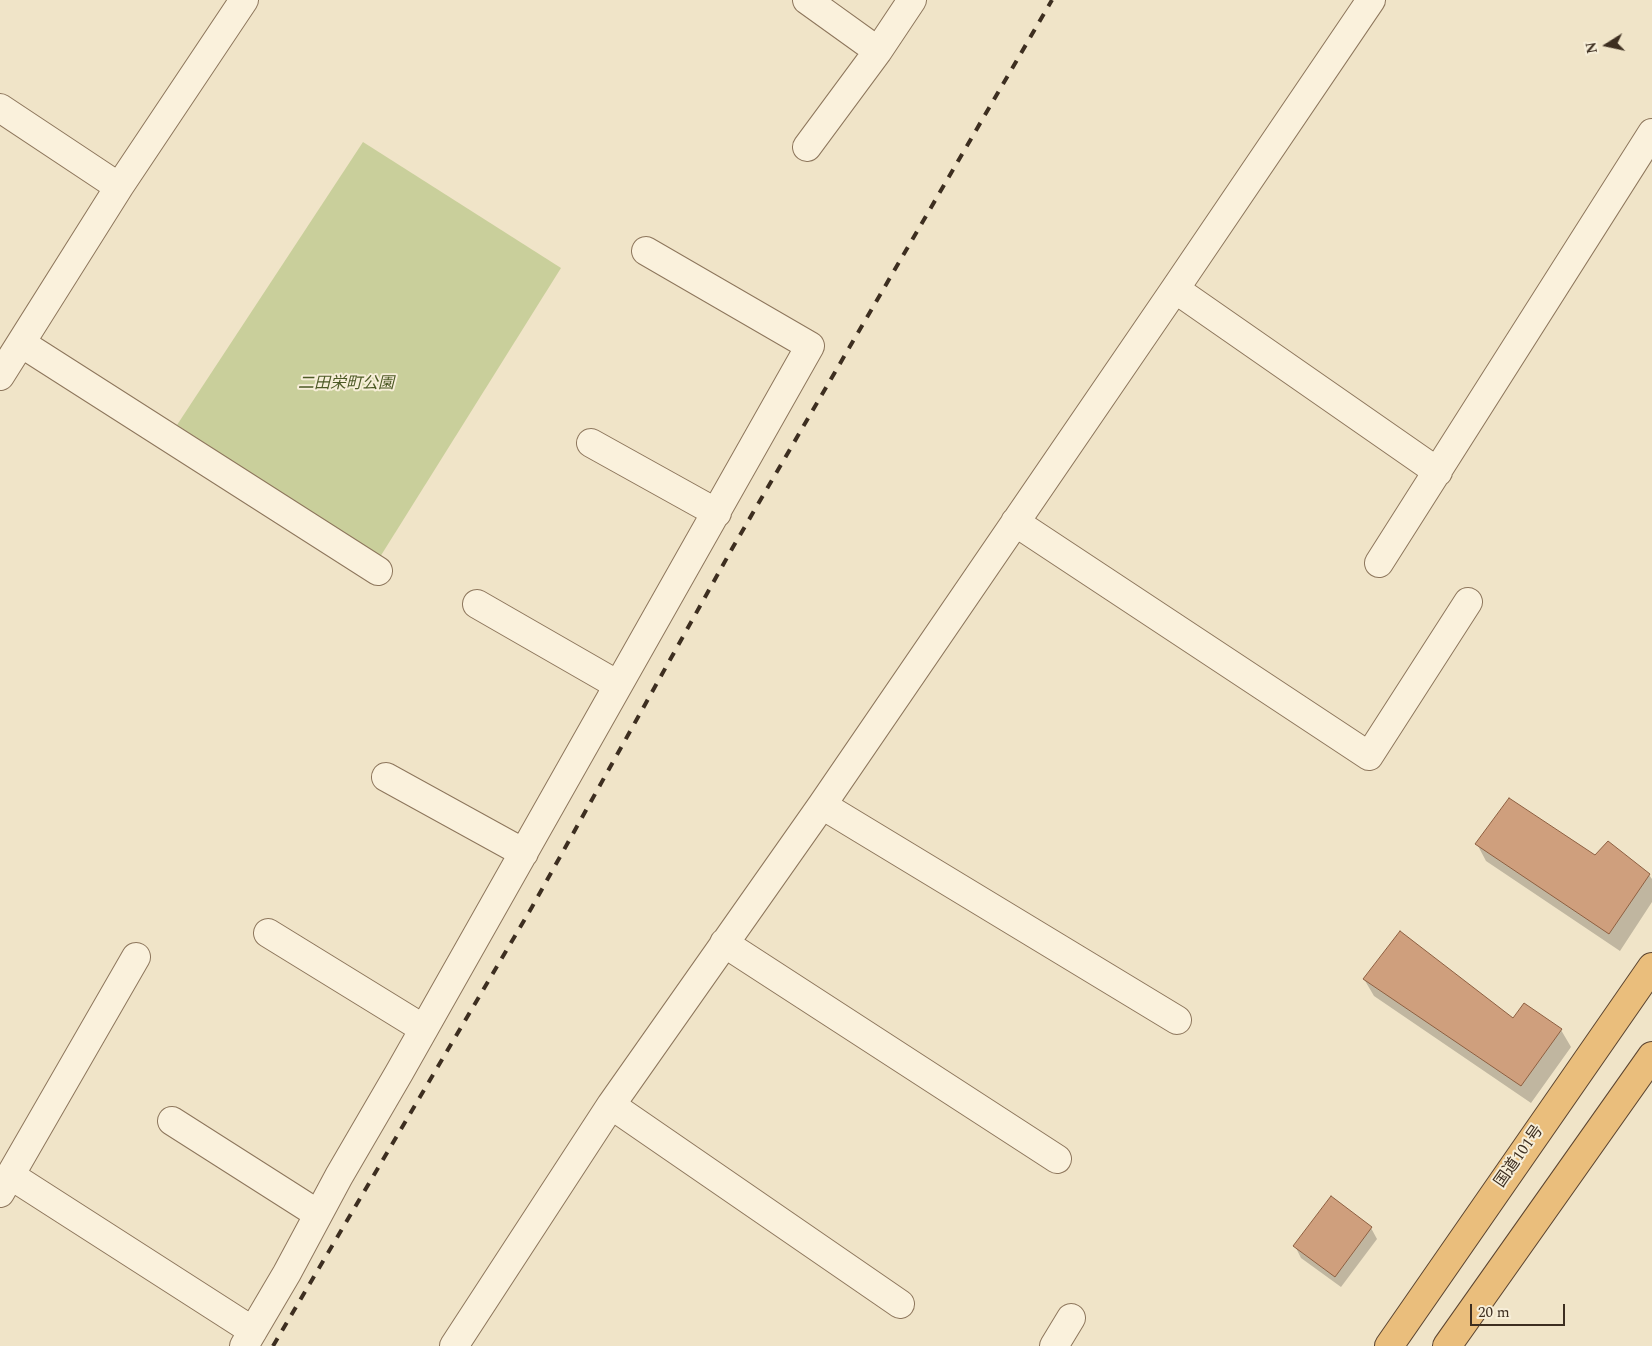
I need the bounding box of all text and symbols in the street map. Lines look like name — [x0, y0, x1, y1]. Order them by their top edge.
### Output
north arrow — [1582, 20, 1632, 70]
text: N — [1580, 40, 1603, 55]
park label: 二田栄町公園 — [298, 375, 394, 395]
street label: 国道101号 — [1491, 1122, 1549, 1192]
scale bar — [1472, 1294, 1567, 1326]
text: 20 m — [1478, 1301, 1510, 1324]

